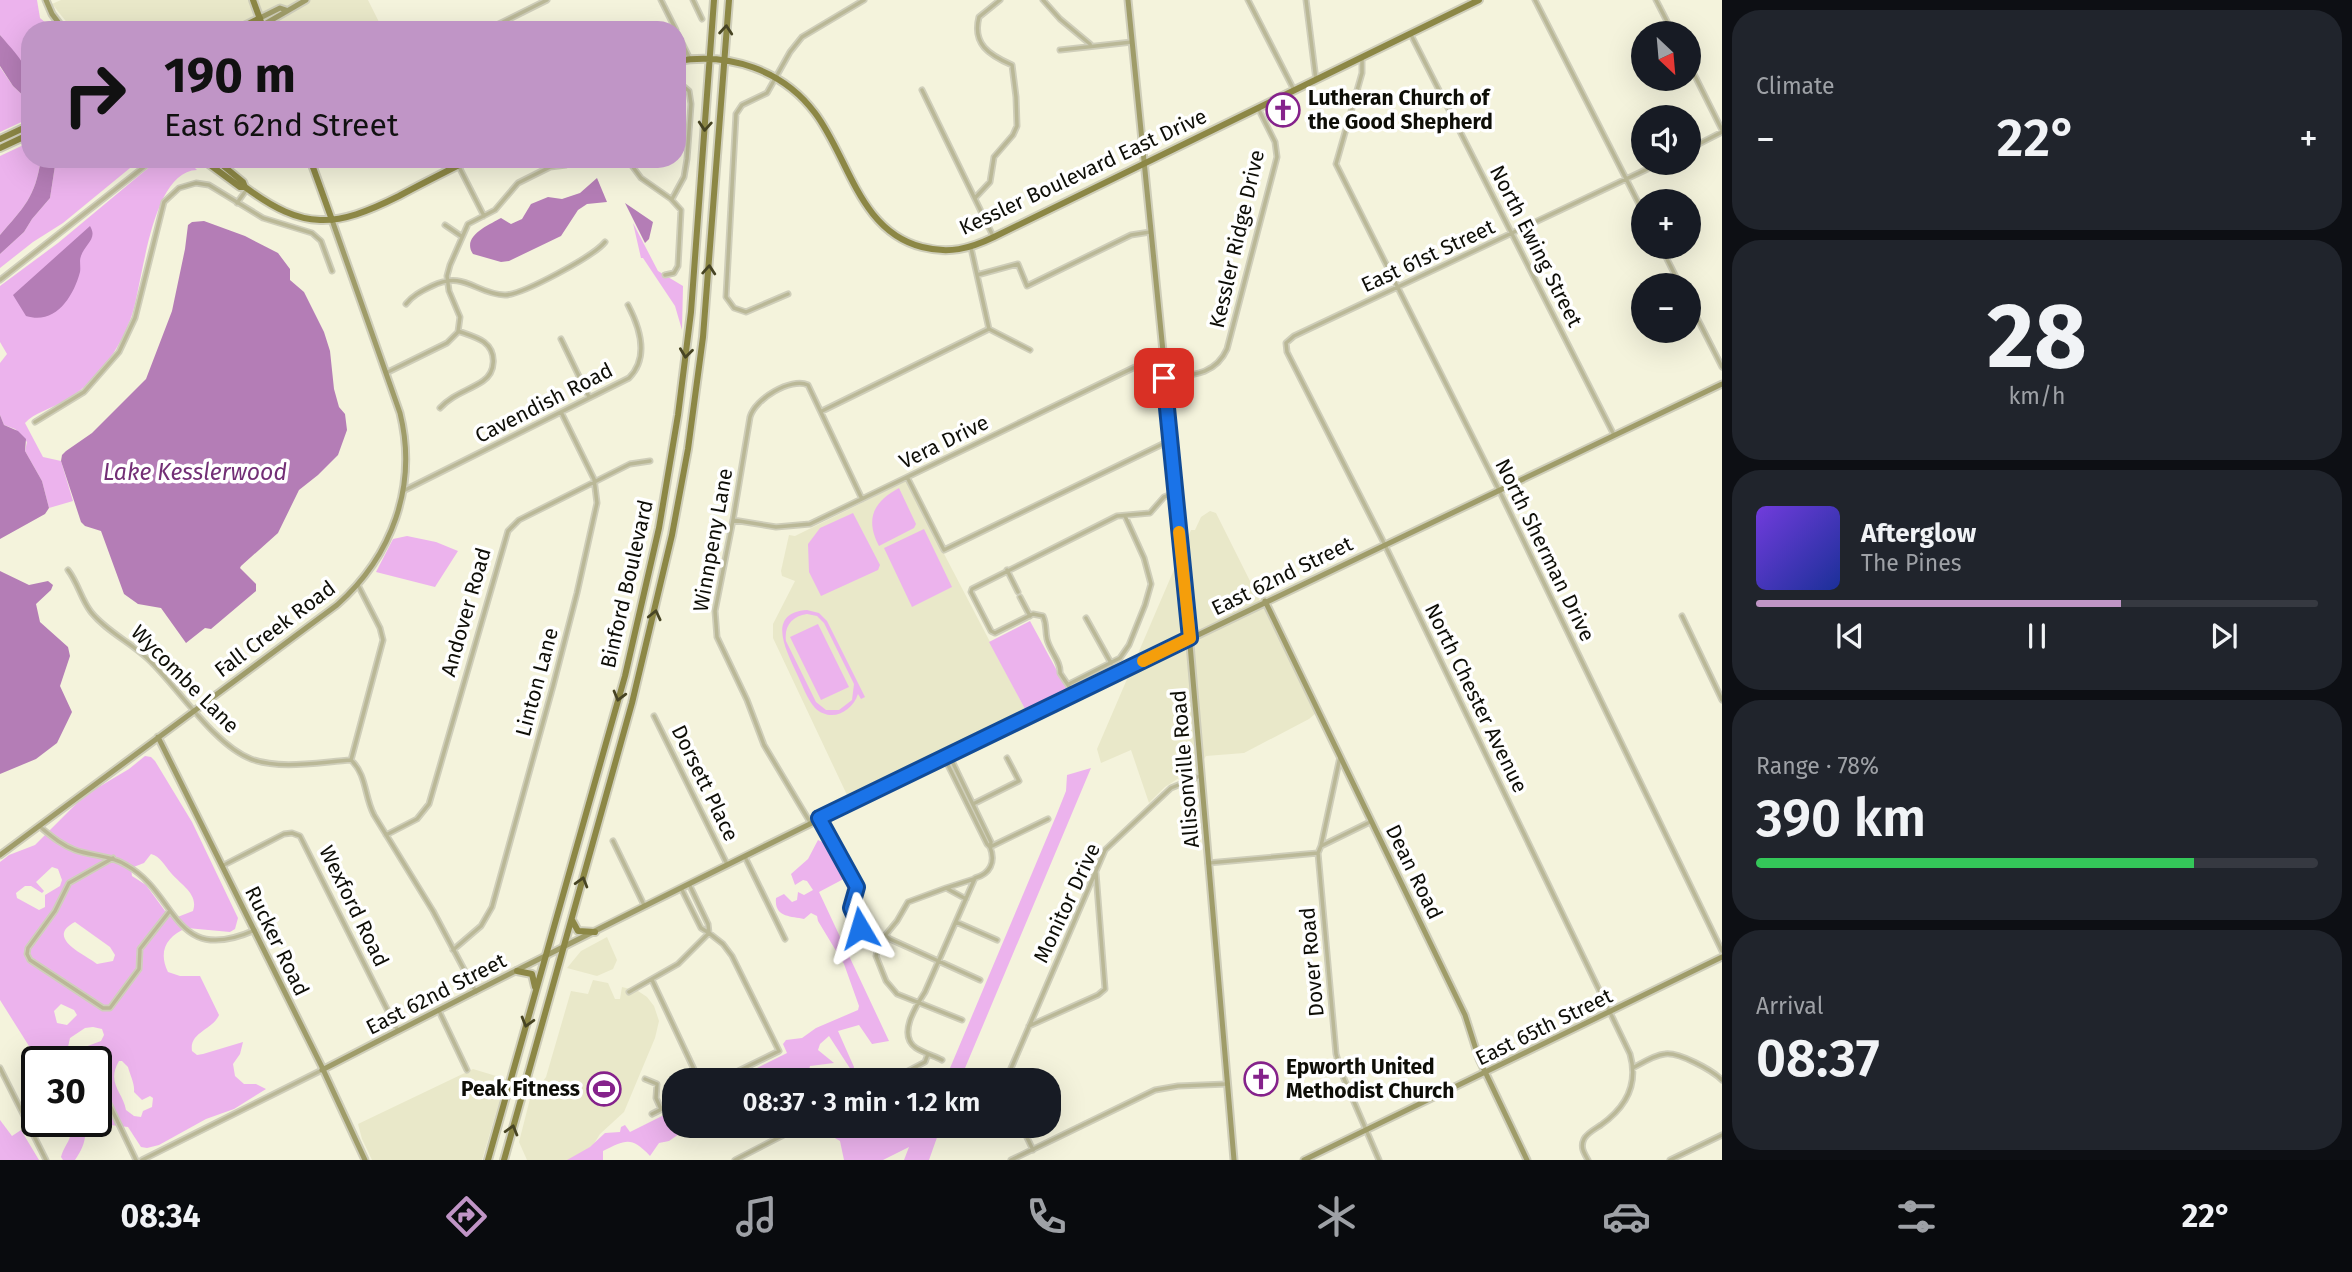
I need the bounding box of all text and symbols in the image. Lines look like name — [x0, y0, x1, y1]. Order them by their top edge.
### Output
north arrow — [1631, 21, 1701, 91]
map controls — [1631, 21, 1701, 343]
one-way arrow — [718, 24, 733, 35]
text: 190 m — [164, 46, 296, 105]
icon: right — [49, 49, 140, 140]
text: Climate — [1756, 72, 1835, 100]
place label: Lutheran Church of the Good Shepherd — [1308, 85, 1493, 135]
church icon: Lutheran Church of the Good Shepherd — [1264, 91, 1302, 129]
street label: Kessler Boulevard East Drive — [955, 103, 1211, 241]
button: sound — [1631, 105, 1701, 175]
text: East 62nd Street — [164, 106, 399, 144]
text: 22° — [1997, 107, 2077, 170]
text: − — [1756, 116, 1775, 162]
text: + — [2299, 116, 2318, 162]
one-way arrow — [698, 121, 713, 132]
street label: Kessler Ridge Drive — [1204, 147, 1270, 331]
street label: North Ewing Street — [1484, 161, 1588, 332]
button: + — [1631, 189, 1701, 259]
street label: East 61st Street — [1357, 214, 1499, 298]
one-way arrow — [701, 264, 716, 275]
button: − — [1631, 273, 1701, 343]
text: 28 — [1987, 282, 2087, 391]
one-way arrow — [679, 347, 694, 359]
pin — [1134, 348, 1194, 408]
street label: Cavendish Road — [471, 357, 617, 449]
icon: arrive — [1145, 359, 1183, 397]
text: km/h — [2009, 382, 2065, 410]
street label: Vera Drive — [895, 409, 993, 475]
street label: North Sherman Drive — [1489, 454, 1601, 646]
water label: Lake Kesslerwood — [103, 458, 287, 486]
street label: Winnpeny Lane — [688, 466, 738, 614]
street label: Binford Boulevard — [595, 497, 659, 671]
text: Afterglow — [1861, 518, 1976, 549]
street label: East 62nd Street — [1207, 530, 1357, 621]
street label: Andover Road — [435, 545, 497, 679]
text: The Pines — [1861, 549, 1962, 577]
street label: Fall Creek Road — [209, 575, 341, 683]
street label: North Chester Avenue — [1419, 599, 1533, 797]
one-way arrow — [646, 609, 661, 621]
icon: previous — [1831, 617, 1869, 655]
icon: pause — [2018, 617, 2056, 655]
icon: next — [2205, 617, 2243, 655]
street label: Wycombe Lane — [125, 619, 245, 739]
street label: Linton Lane — [510, 625, 564, 739]
street label: Allisonville Road — [1165, 689, 1205, 849]
one-way arrow — [613, 690, 627, 702]
street label: Dorsett Place — [666, 721, 744, 845]
text: Range · 78% — [1756, 752, 1879, 780]
text: 390 km — [1756, 787, 1926, 850]
street label: Dean Road — [1380, 820, 1448, 924]
street label: Monitor Drive — [1028, 839, 1106, 967]
street label: Wexford Road — [313, 841, 395, 971]
one-way arrow — [573, 876, 588, 888]
street label: Rucker Road — [239, 882, 315, 1000]
position arrow — [823, 891, 897, 965]
street label: Dover Road — [1294, 906, 1330, 1018]
street label: East 62nd Street — [362, 947, 511, 1041]
street label: East 65th Street — [1471, 982, 1617, 1071]
text: Arrival — [1756, 992, 1823, 1020]
one-way arrow — [521, 1016, 536, 1028]
text: 08:37 — [1756, 1027, 1880, 1090]
speed limit sign: 30 — [21, 1046, 112, 1137]
place label: Epworth United Methodist Church — [1286, 1054, 1454, 1104]
church icon: Epworth United Methodist Church — [1242, 1060, 1280, 1098]
sports icon: Peak Fitness — [585, 1070, 623, 1108]
place label: Peak Fitness — [461, 1076, 580, 1102]
text: 08:37 · 3 min · 1.2 km — [743, 1087, 980, 1118]
one-way arrow — [504, 1125, 518, 1137]
icon: directions — [442, 1192, 491, 1241]
icon: music — [732, 1192, 781, 1241]
icon: phone — [1022, 1192, 1071, 1241]
icon: climate — [1312, 1192, 1361, 1241]
icon: car — [1602, 1192, 1651, 1241]
icon: filters — [1892, 1192, 1941, 1241]
text: 08:34 — [121, 1197, 201, 1235]
text: 22° — [2182, 1197, 2231, 1235]

